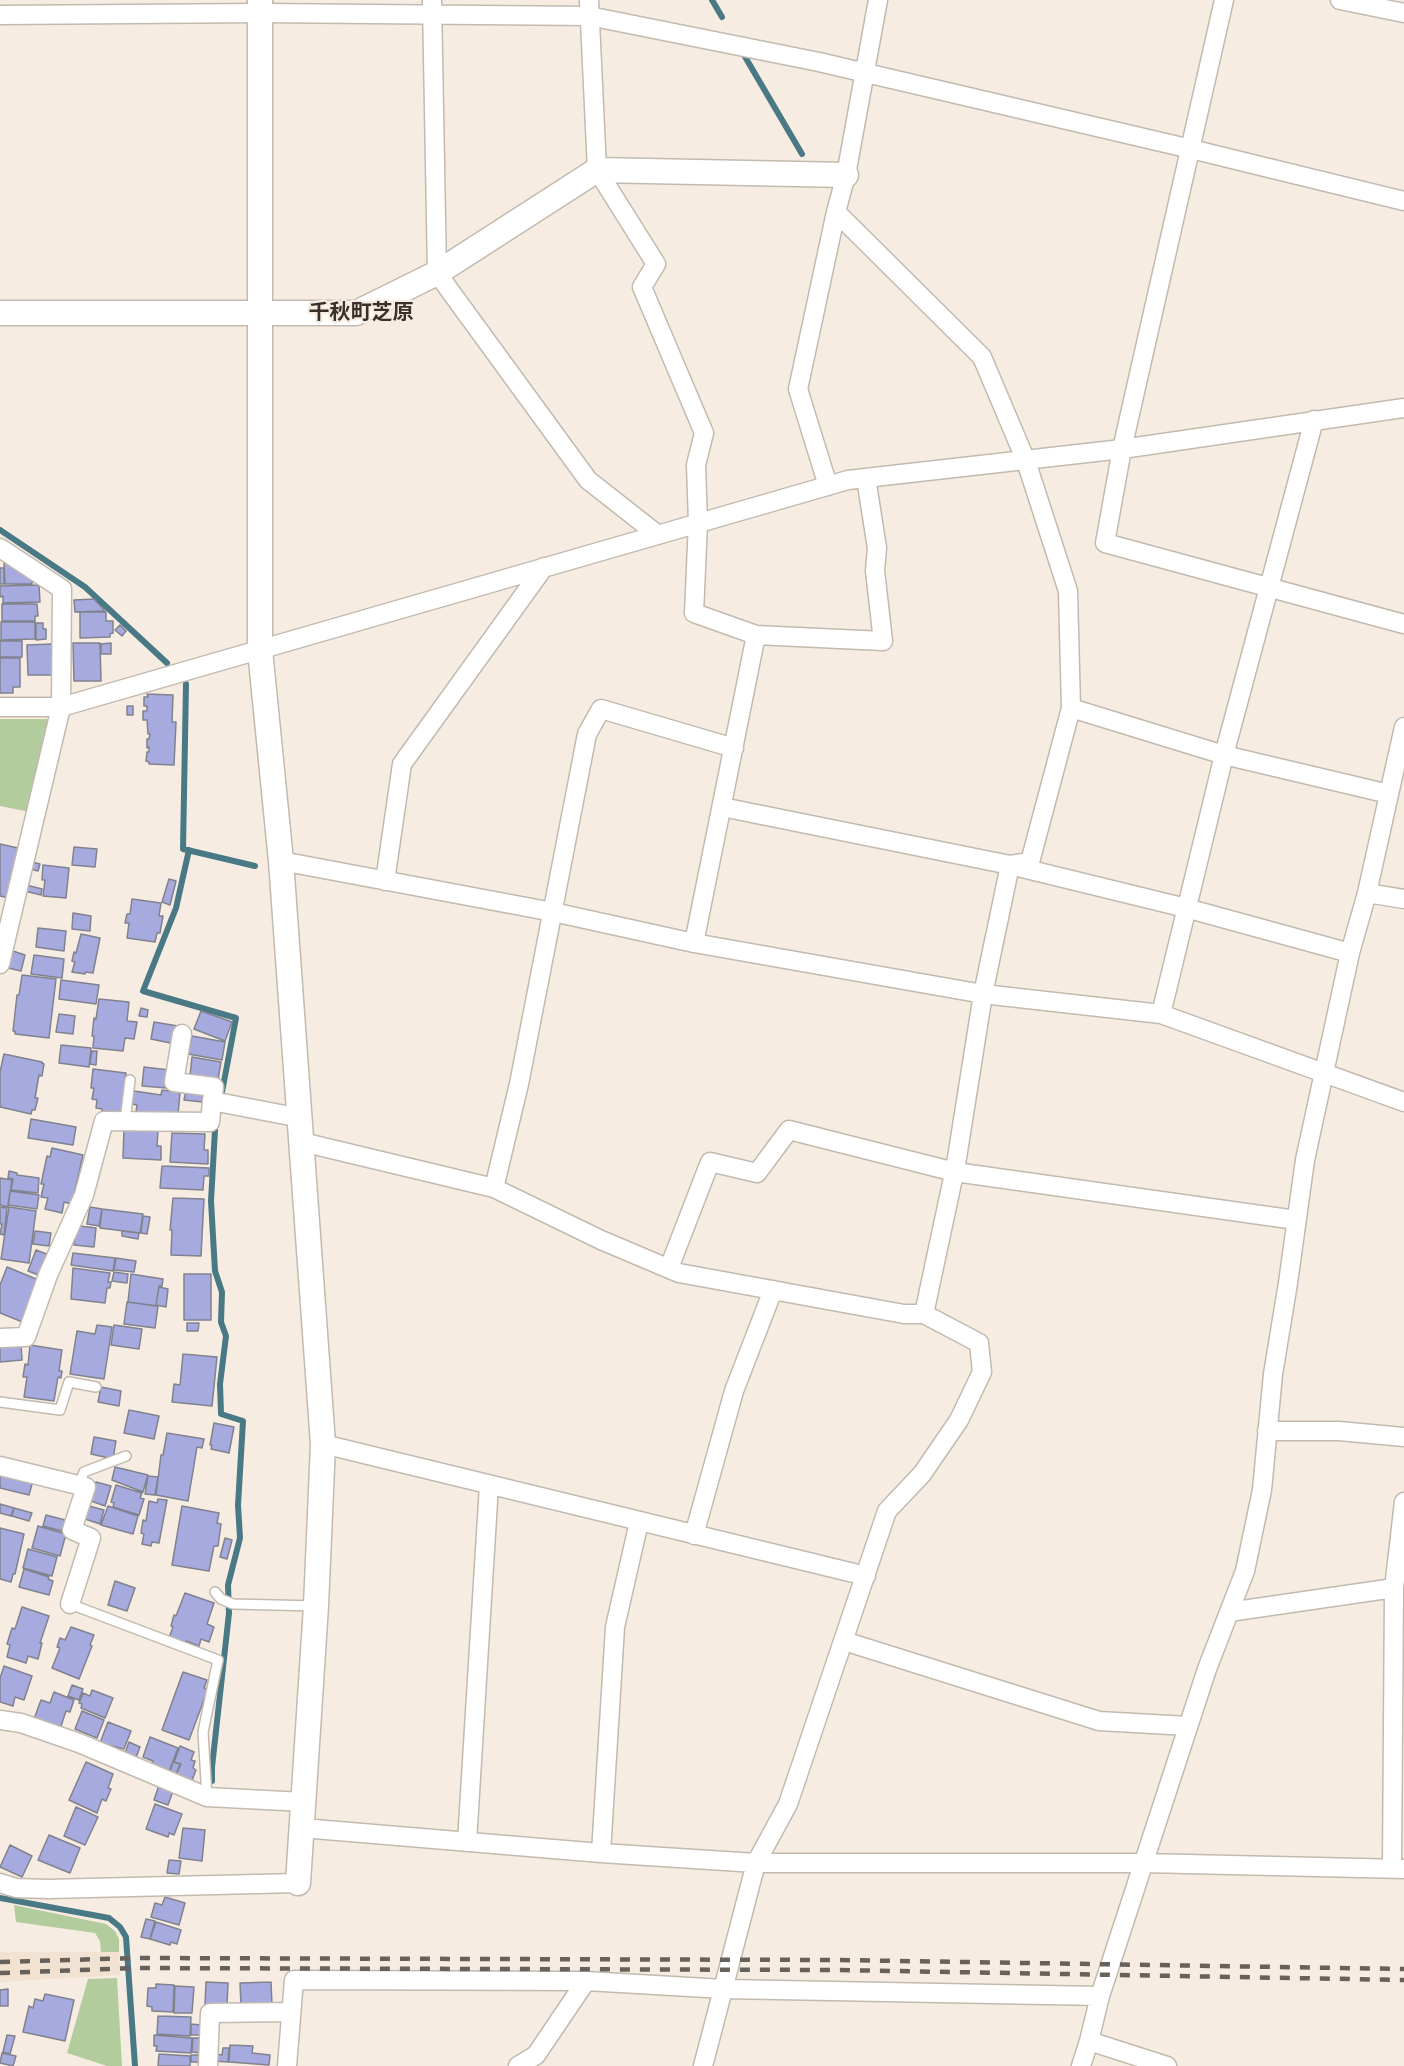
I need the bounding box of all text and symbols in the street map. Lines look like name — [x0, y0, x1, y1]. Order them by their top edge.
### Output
district label: 千秋町芝原 — [309, 300, 413, 326]

